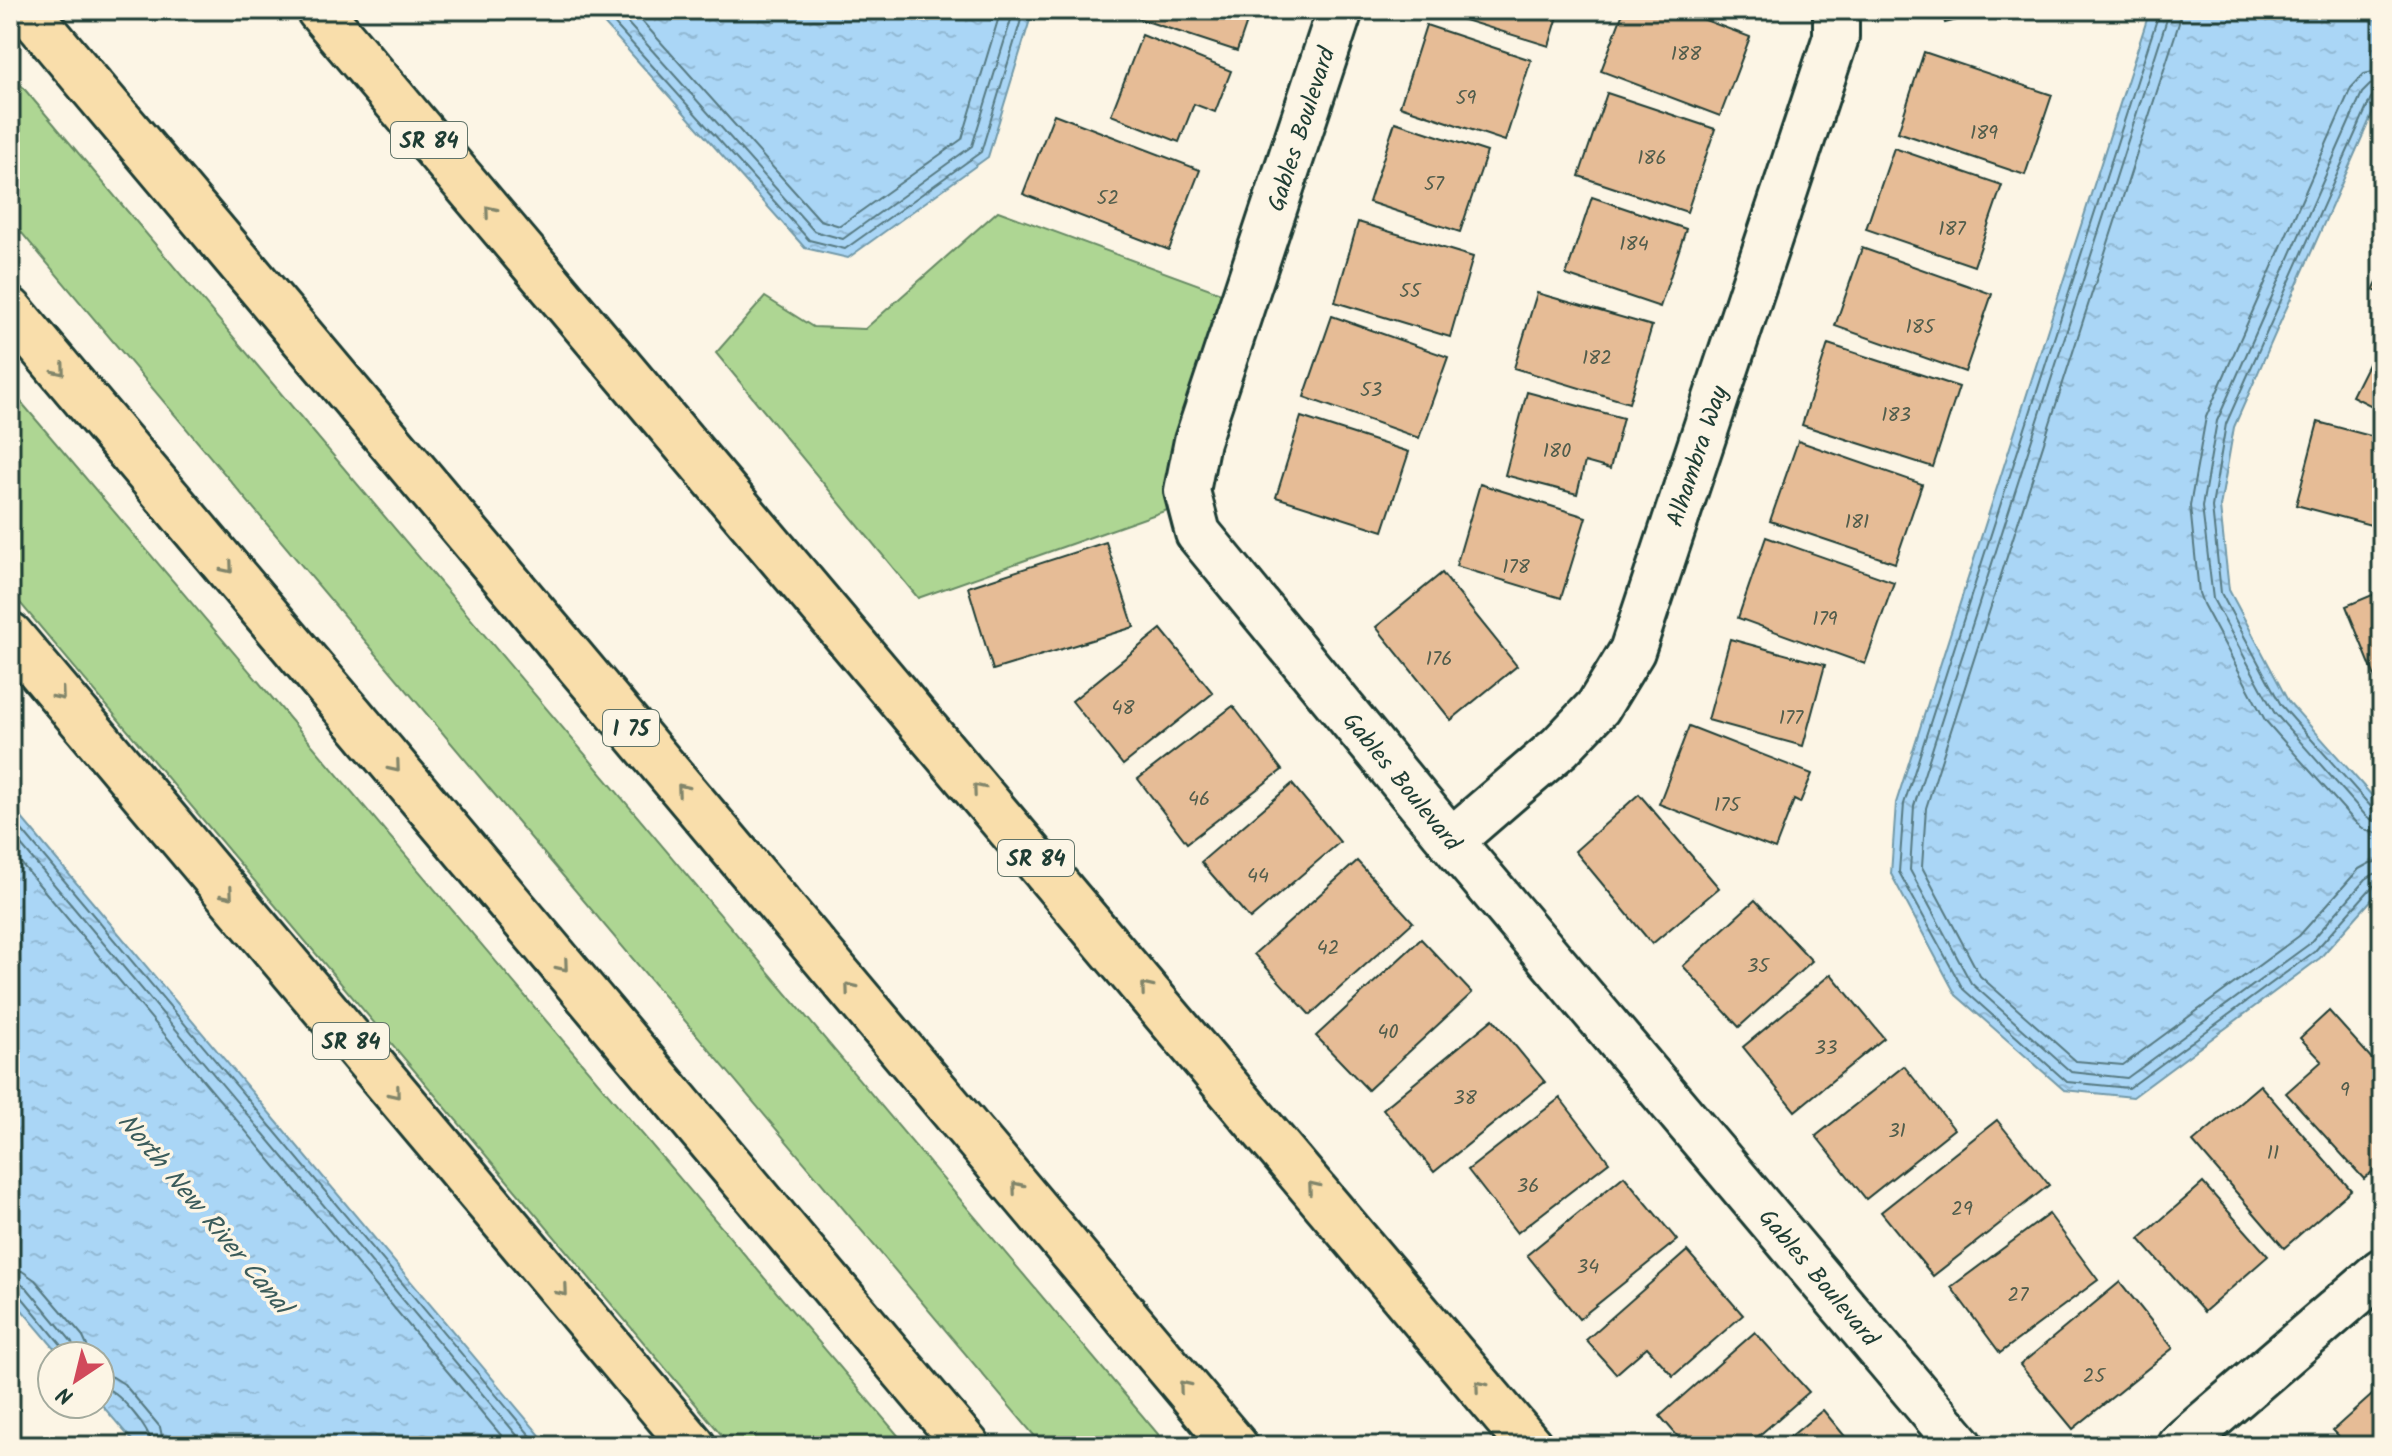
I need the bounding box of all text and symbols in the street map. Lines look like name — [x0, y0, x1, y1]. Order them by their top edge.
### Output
house number: 188 — [1671, 39, 1702, 71]
street label: Gables Boulevard — [1257, 41, 1348, 217]
house number: 59 — [1456, 83, 1476, 115]
house number: 189 — [1970, 118, 1998, 150]
road number: SR 84 — [391, 122, 467, 158]
house number: 186 — [1637, 143, 1667, 175]
house number: 57 — [1424, 169, 1445, 201]
house number: 52 — [1097, 183, 1119, 215]
one-way arrow — [485, 206, 500, 221]
house number: 187 — [1938, 214, 1967, 246]
house number: 184 — [1619, 229, 1649, 261]
house number: 55 — [1399, 276, 1422, 308]
house number: 185 — [1905, 312, 1936, 344]
house number: 182 — [1582, 343, 1612, 375]
one-way arrow — [50, 360, 65, 375]
house number: 53 — [1360, 375, 1382, 407]
street label: Alhambra Way — [1657, 380, 1740, 532]
house number: 183 — [1881, 400, 1911, 432]
house number: 180 — [1543, 436, 1571, 468]
house number: 181 — [1845, 507, 1869, 539]
house number: 178 — [1502, 552, 1531, 584]
one-way arrow — [218, 559, 233, 574]
house number: 179 — [1812, 604, 1838, 636]
house number: 176 — [1426, 644, 1452, 676]
one-way arrow — [50, 685, 65, 700]
house number: 48 — [1111, 693, 1135, 725]
house number: 177 — [1779, 703, 1804, 735]
street label: Gables Boulevard — [1332, 704, 1471, 862]
road number: I 75 — [603, 710, 659, 746]
one-way arrow — [385, 758, 400, 773]
one-way arrow — [677, 784, 692, 799]
one-way arrow — [973, 784, 988, 799]
house number: 46 — [1188, 784, 1210, 816]
house number: 175 — [1714, 790, 1741, 822]
road number: SR 84 — [998, 840, 1074, 876]
house number: 44 — [1247, 861, 1269, 893]
one-way arrow — [218, 884, 233, 899]
house number: 42 — [1317, 933, 1339, 965]
house number: 35 — [1747, 951, 1770, 983]
one-way arrow — [553, 957, 568, 971]
one-way arrow — [845, 983, 860, 998]
one-way arrow — [1141, 983, 1156, 997]
house number: 40 — [1377, 1017, 1399, 1049]
road number: SR 84 — [313, 1023, 389, 1059]
house number: 33 — [1815, 1033, 1837, 1065]
house number: 9 — [2340, 1075, 2350, 1107]
one-way arrow — [385, 1083, 400, 1098]
house number: 38 — [1453, 1083, 1478, 1115]
water label: North New River Canal — [106, 1104, 304, 1328]
house number: 31 — [1888, 1116, 1906, 1148]
house number: 11 — [2267, 1138, 2279, 1170]
house number: 36 — [1517, 1171, 1539, 1203]
one-way arrow — [1309, 1181, 1323, 1196]
one-way arrow — [1012, 1182, 1027, 1197]
house number: 29 — [1951, 1194, 1973, 1226]
street label: Gables Boulevard — [1748, 1201, 1888, 1357]
house number: 34 — [1577, 1252, 1599, 1284]
house number: 27 — [2008, 1280, 2029, 1312]
one-way arrow — [553, 1282, 568, 1297]
north arrow — [36, 1340, 116, 1420]
house number: 25 — [2083, 1361, 2106, 1393]
text: N — [50, 1376, 82, 1413]
one-way arrow — [1179, 1381, 1194, 1396]
one-way arrow — [1475, 1381, 1490, 1395]

